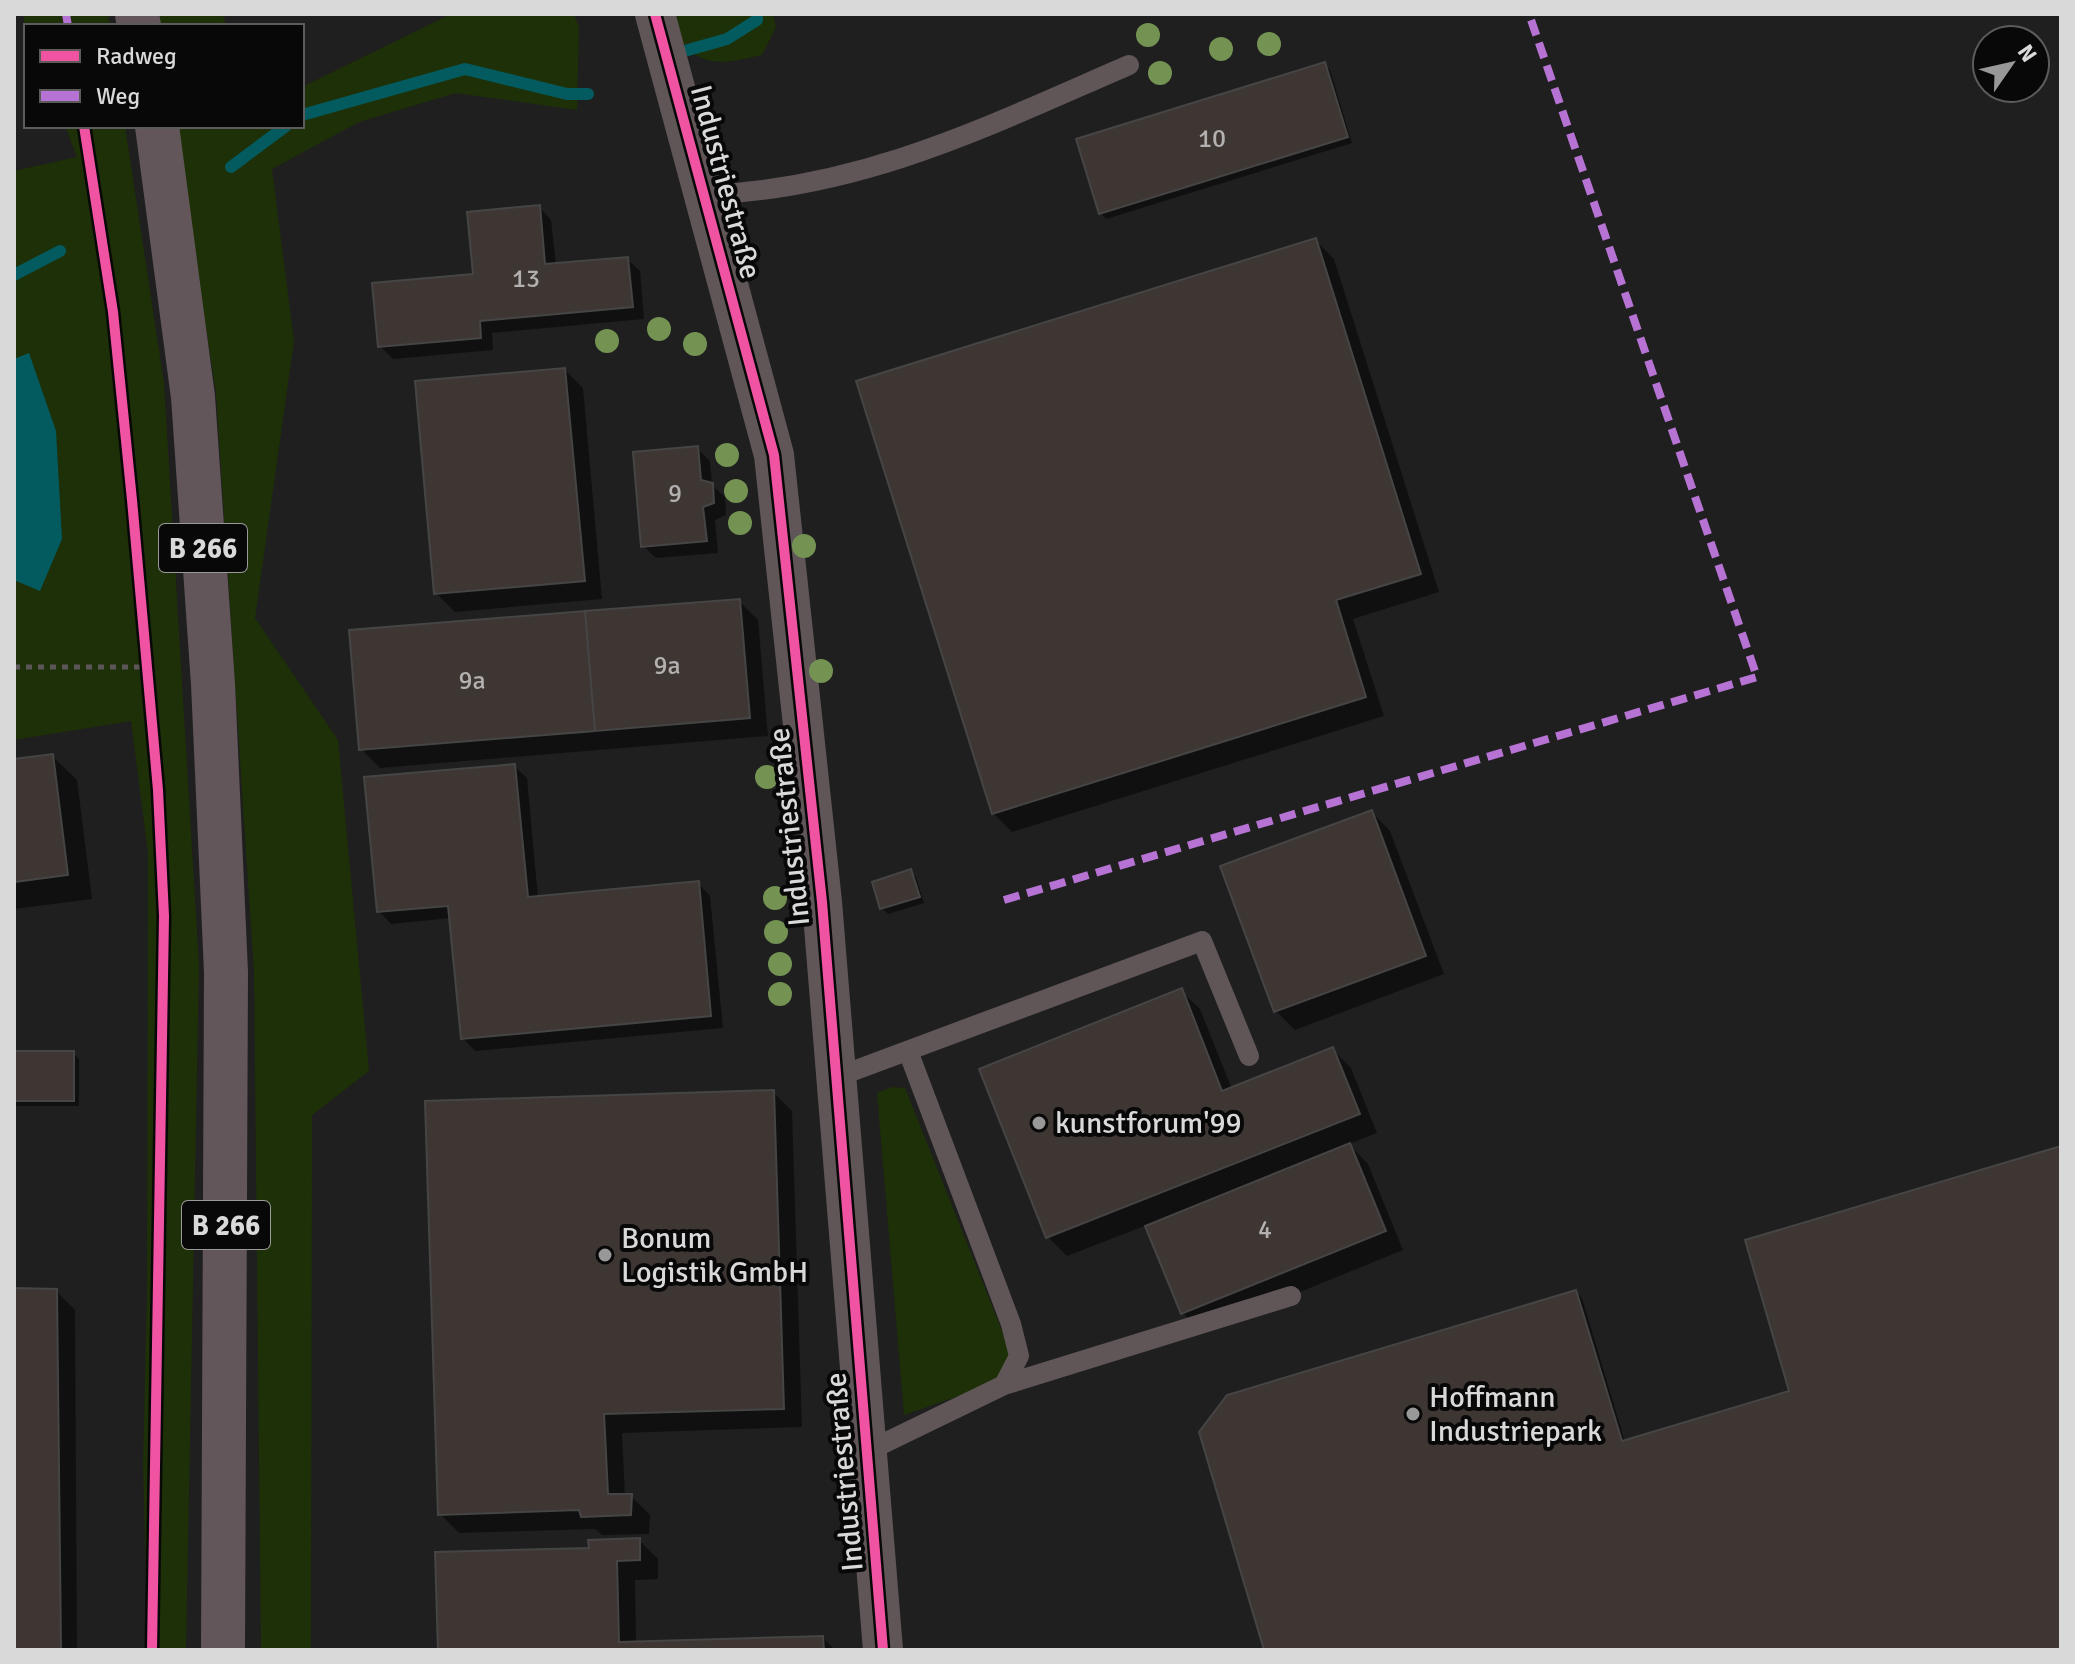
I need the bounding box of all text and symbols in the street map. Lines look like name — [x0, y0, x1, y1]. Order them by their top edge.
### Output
legend — [24, 24, 304, 128]
north arrow — [1971, 24, 2051, 104]
text: N — [2012, 39, 2043, 67]
text: Radweg — [96, 41, 177, 71]
text: Weg — [96, 81, 140, 111]
street label: Industriestraße — [682, 81, 769, 283]
house number: 10 — [1198, 123, 1226, 155]
house number: 13 — [512, 263, 540, 295]
house number: 9 — [668, 478, 682, 510]
road number: B 266 — [159, 524, 247, 572]
house number: 9a — [653, 650, 681, 682]
house number: 9a — [458, 665, 486, 697]
street label: Industriestraße — [761, 726, 818, 928]
place label: kunstforum'99 — [1055, 1105, 1242, 1142]
marker: kunstforum'99 — [1030, 1114, 1048, 1132]
road number: B 266 — [182, 1201, 270, 1249]
house number: 4 — [1258, 1214, 1272, 1246]
place label: Bonum Logistik GmbH — [621, 1220, 808, 1291]
marker: Bonum Logistik GmbH — [596, 1246, 614, 1264]
street label: Industriestraße — [817, 1371, 872, 1573]
place label: Hoffmann Industriepark — [1429, 1379, 1602, 1450]
marker: Hoffmann Industriepark — [1404, 1405, 1422, 1423]

